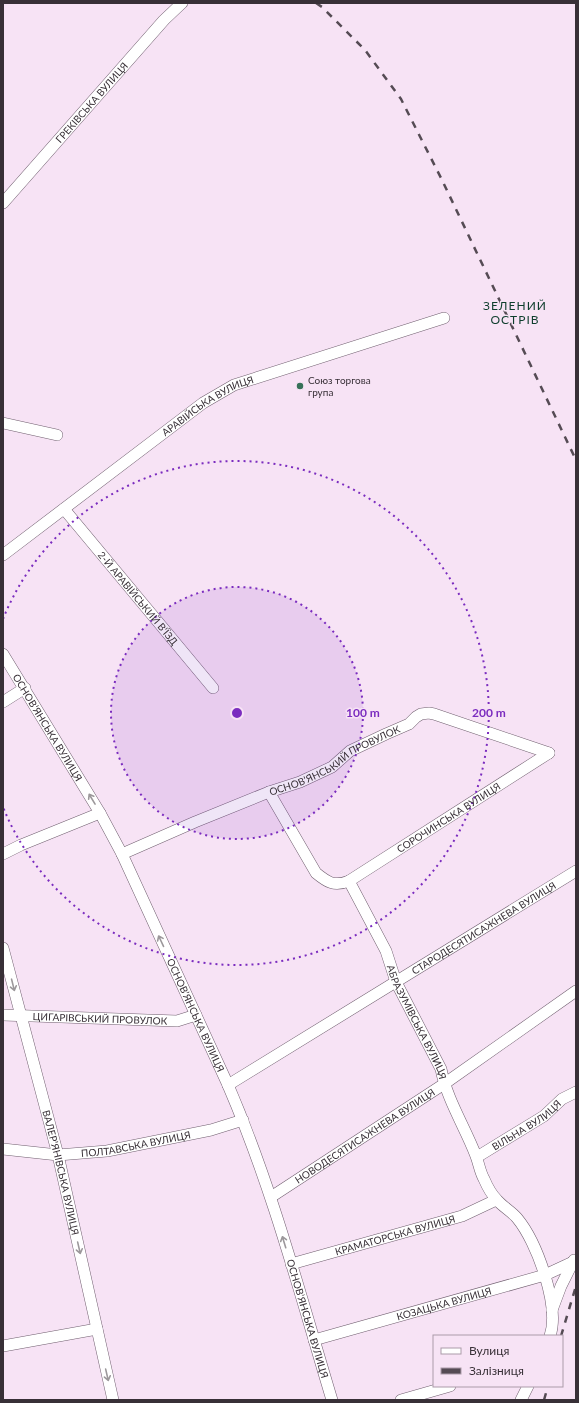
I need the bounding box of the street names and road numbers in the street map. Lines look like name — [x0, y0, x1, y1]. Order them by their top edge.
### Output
street label: ГРЕКІВСЬКА ВУЛИЦЯ — [53, 60, 130, 145]
street label: АРАВІЙСЬКА ВУЛИЦЯ — [159, 373, 255, 438]
street label: 2-Й АРАВІЙСЬКИЙ В’ЇЗД — [96, 549, 181, 647]
street label: ОСНОВ’ЯНСЬКА ВУЛИЦЯ — [11, 672, 85, 783]
street label: ОСНОВ’ЯНСЬКИЙ ПРОВУЛОК — [268, 723, 402, 798]
street label: СОРОЧИНСЬКА ВУЛИЦЯ — [394, 780, 502, 855]
street label: СТАРОДЕСЯТИСАЖНЕВА ВУЛИЦЯ — [409, 879, 558, 977]
street label: ОСНОВ’ЯНСЬКА ВУЛИЦЯ — [165, 956, 227, 1074]
street label: АБРАЗУМІВСЬКА ВУЛИЦЯ — [385, 963, 449, 1081]
street label: ЦИГАРІВСЬКИЙ ПРОВУЛОК — [32, 1010, 168, 1027]
street label: НОВОДЕСЯТИСАЖНЕВА ВУЛИЦЯ — [293, 1086, 437, 1186]
street label: ВІЛЬНА ВУЛИЦЯ — [490, 1097, 563, 1152]
street label: ВАЛЕР’ЯНІВСЬКА ВУЛИЦЯ — [40, 1109, 82, 1236]
street label: ПОЛТАВСЬКА ВУЛИЦЯ — [81, 1128, 192, 1159]
street label: КРАМАТОРСЬКА ВУЛИЦЯ — [334, 1212, 456, 1257]
street label: ОСНОВ’ЯНСЬКА ВУЛИЦЯ — [284, 1258, 331, 1380]
street label: КОЗАЦЬКА ВУЛИЦЯ — [395, 1284, 493, 1322]

